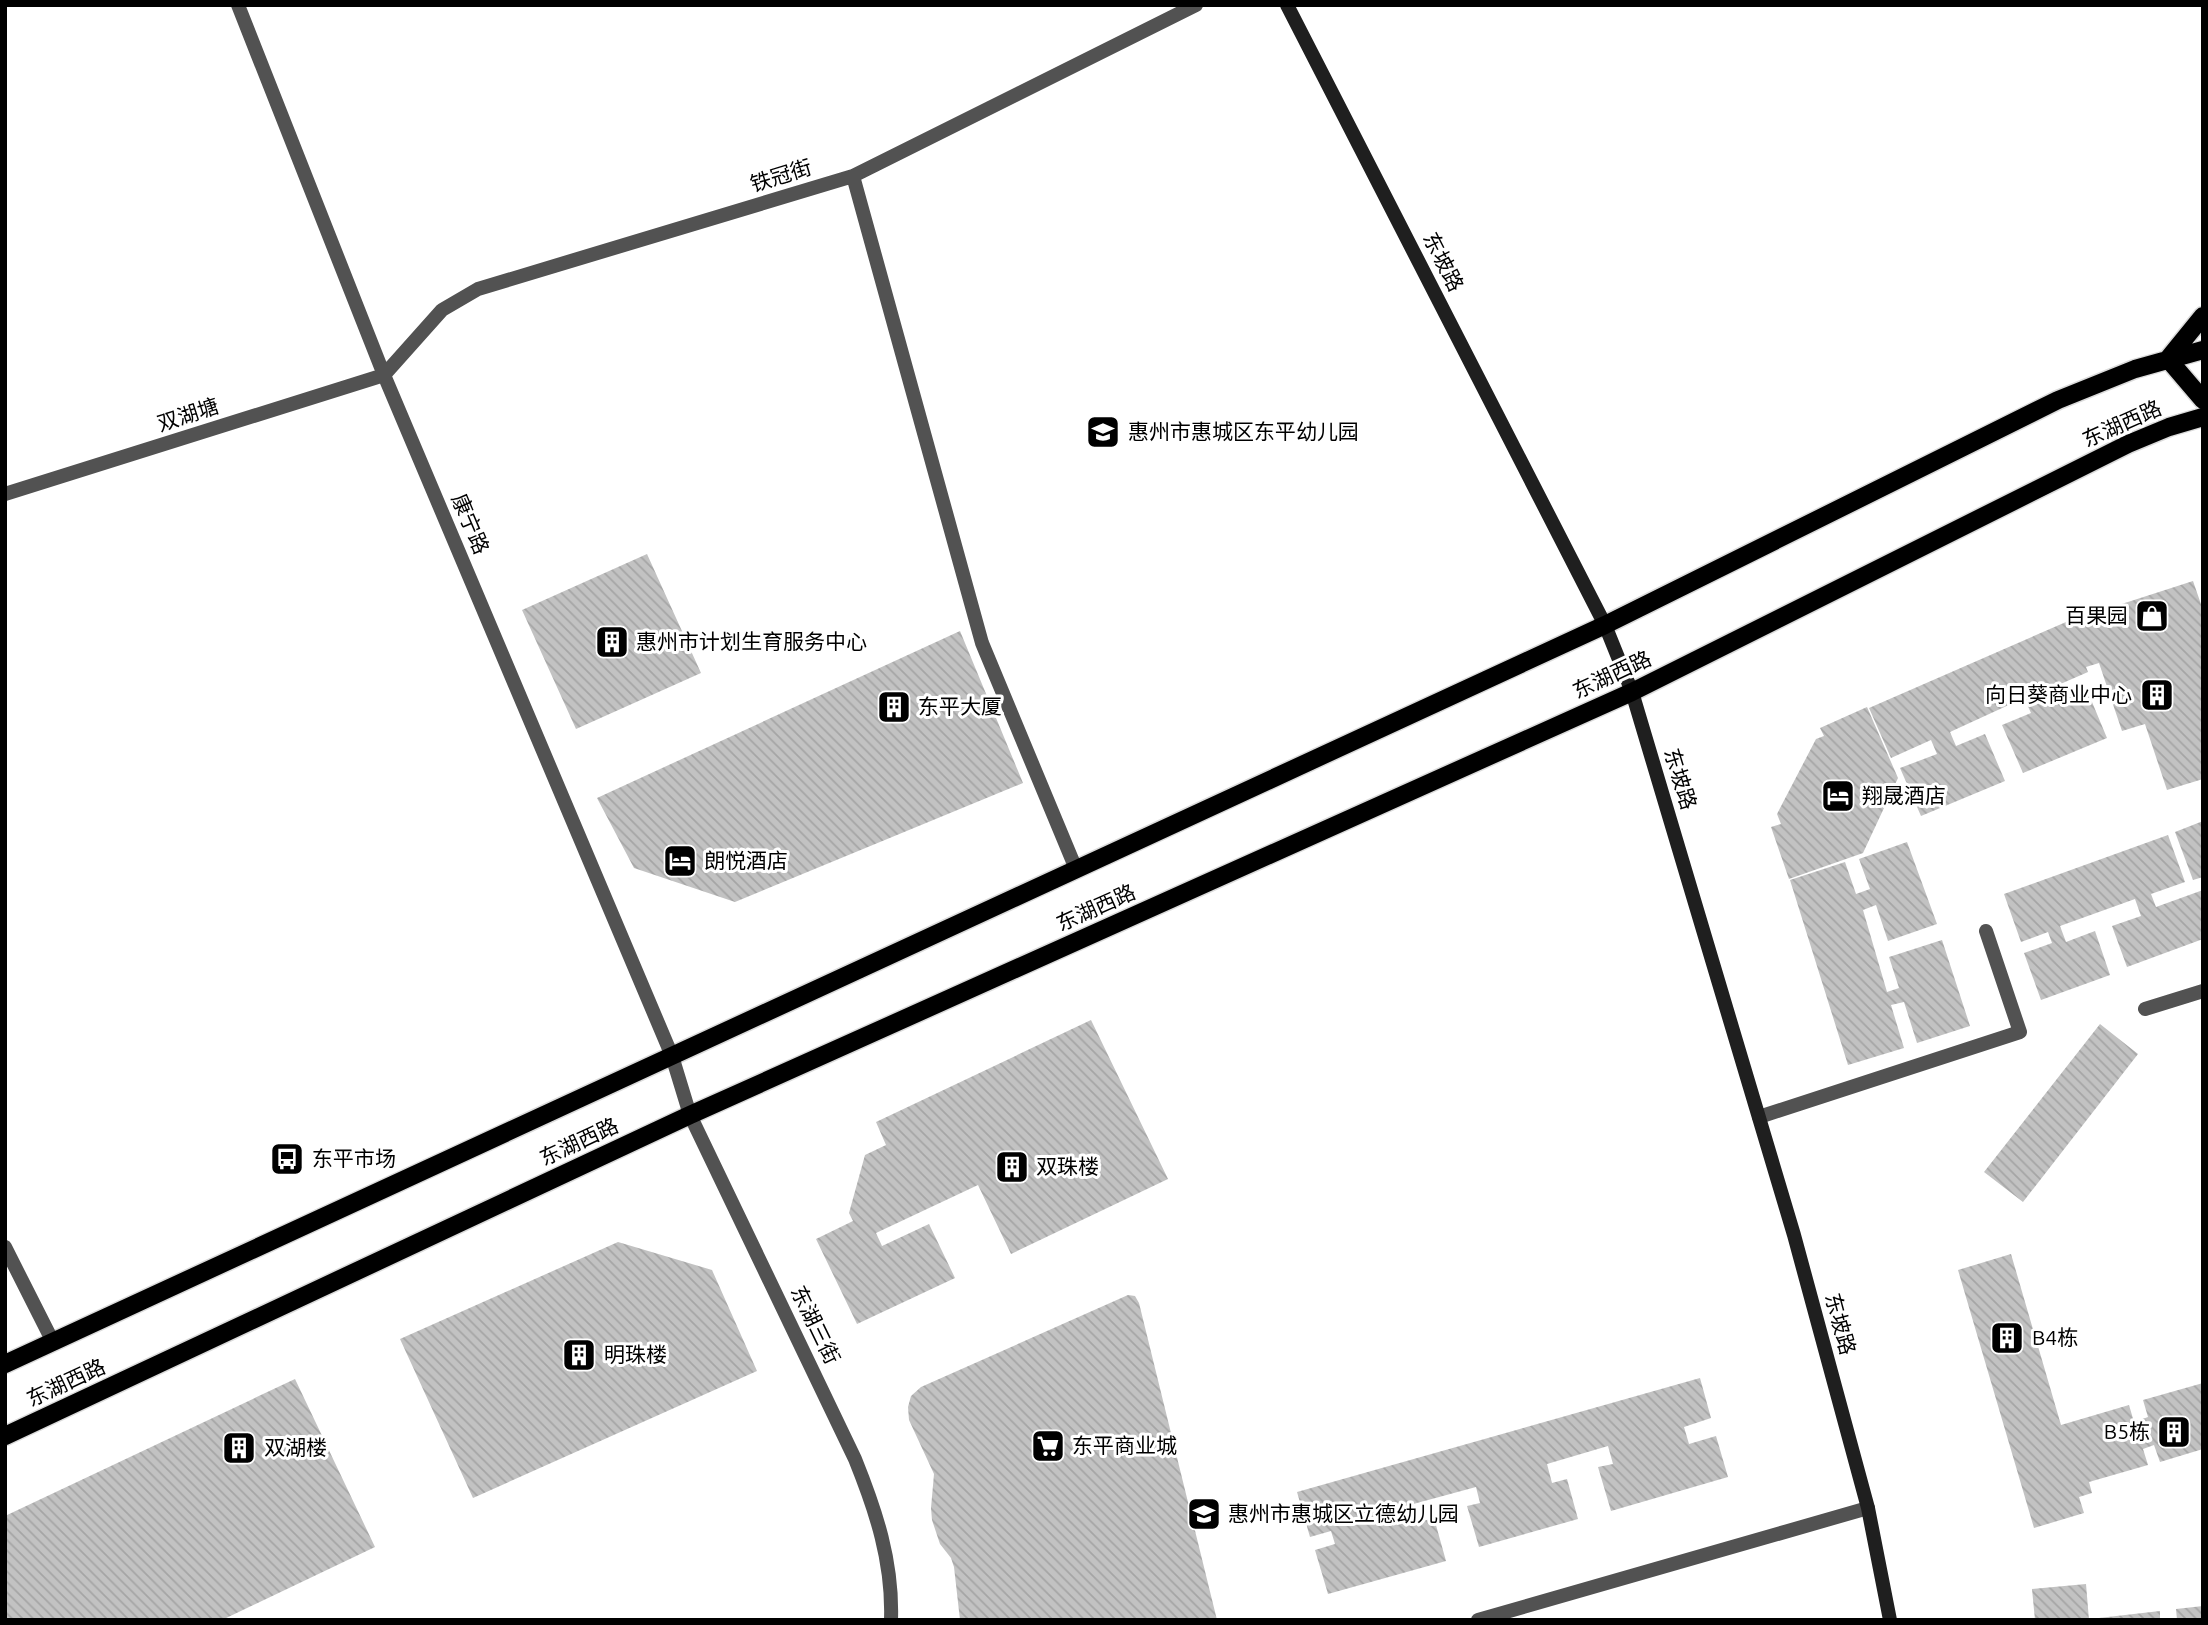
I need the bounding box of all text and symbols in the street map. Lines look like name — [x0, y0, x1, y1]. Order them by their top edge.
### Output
street label: 铁冠街 — [747, 154, 814, 196]
street label: 东坡路 — [1419, 228, 1469, 295]
street label: 双湖塘 — [154, 393, 221, 435]
street label: 东湖西路 — [2078, 395, 2165, 451]
school or university icon: 惠州市惠城区东平幼儿园 — [1084, 413, 1122, 451]
place label: 惠州市惠城区东平幼儿园 — [1128, 419, 1359, 443]
street label: 康宁路 — [448, 490, 494, 557]
shop icon: 百果园 — [2133, 597, 2171, 635]
place label: 百果园 — [2065, 603, 2128, 627]
building icon: 惠州市计划生育服务中心 — [593, 623, 631, 661]
place label: 惠州市计划生育服务中心 — [636, 629, 867, 653]
street label: 东湖西路 — [1568, 645, 1655, 703]
building icon: 向日葵商业中心 — [2138, 676, 2176, 714]
place label: 向日葵商业中心 — [1985, 682, 2132, 706]
building icon: 东平大厦 — [875, 688, 913, 726]
place label: 东平大厦 — [918, 694, 1002, 718]
street label: 东坡路 — [1660, 745, 1702, 812]
hotel icon: 翔晟酒店 — [1819, 777, 1857, 815]
place label: 翔晟酒店 — [1862, 783, 1946, 807]
hotel icon: 朗悦酒店 — [661, 842, 699, 880]
place label: 朗悦酒店 — [704, 848, 788, 872]
street label: 东湖西路 — [1052, 879, 1139, 935]
street label: 东湖西路 — [535, 1112, 622, 1170]
bus stop icon: 东平市场 — [268, 1140, 306, 1178]
place label: 东平市场 — [312, 1146, 396, 1170]
building icon: 双珠楼 — [993, 1148, 1031, 1186]
place label: 双珠楼 — [1036, 1154, 1099, 1178]
street label: 东湖三街 — [787, 1282, 845, 1368]
street label: 东坡路 — [1821, 1290, 1861, 1357]
building icon: B4栋 — [1988, 1319, 2026, 1357]
place label: B4栋 — [2032, 1325, 2078, 1349]
building icon: 明珠楼 — [560, 1336, 598, 1374]
place label: 明珠楼 — [604, 1342, 667, 1366]
street label: 东湖西路 — [22, 1353, 109, 1411]
building icon: B5栋 — [2155, 1413, 2193, 1451]
place label: B5栋 — [2104, 1419, 2150, 1443]
supermarket icon: 东平商业城 — [1029, 1427, 1067, 1465]
building icon: 双湖楼 — [220, 1429, 258, 1467]
place label: 东平商业城 — [1072, 1433, 1177, 1457]
place label: 双湖楼 — [264, 1435, 327, 1459]
school or university icon: 惠州市惠城区立德幼儿园 — [1185, 1495, 1223, 1533]
place label: 惠州市惠城区立德幼儿园 — [1228, 1501, 1459, 1525]

